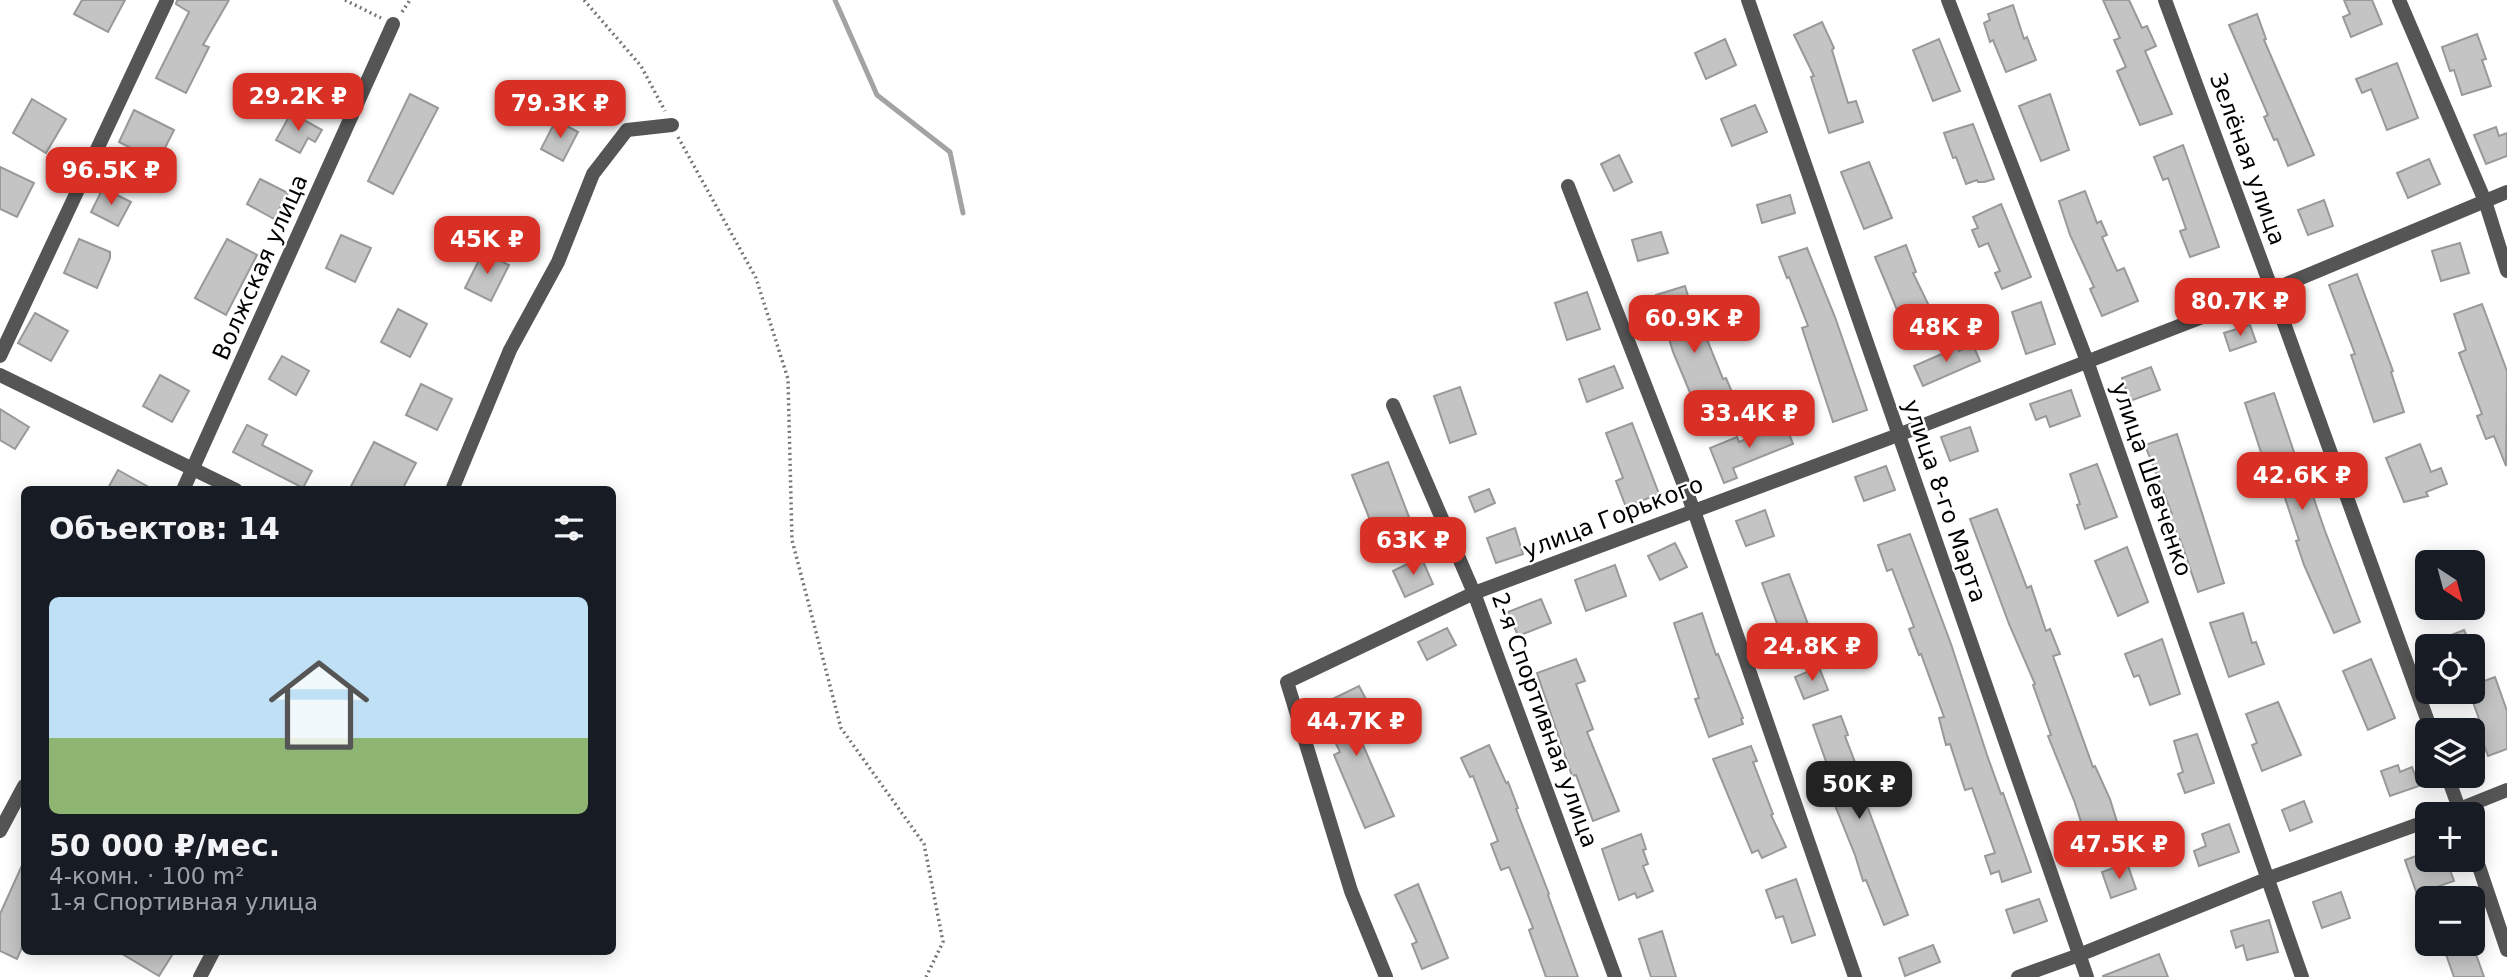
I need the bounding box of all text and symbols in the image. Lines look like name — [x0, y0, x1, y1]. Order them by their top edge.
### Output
street label: Зелёная улица — [2205, 69, 2291, 249]
pin: 29.2K ₽ — [233, 74, 363, 133]
pin: 79.3K ₽ — [495, 80, 625, 140]
text: 29.2K ₽ — [249, 83, 347, 109]
text: 79.3K ₽ — [511, 90, 609, 116]
pin: 96.5K ₽ — [46, 148, 176, 207]
text: 96.5K ₽ — [62, 157, 160, 183]
street label: Волжская улица — [207, 170, 313, 364]
pin: 45K ₽ — [438, 216, 536, 276]
text: 45K ₽ — [450, 226, 524, 252]
pin: 80.7K ₽ — [2175, 278, 2305, 338]
text: 80.7K ₽ — [2191, 288, 2289, 314]
pin: 60.9K ₽ — [1629, 296, 1759, 355]
pin: 48K ₽ — [1897, 304, 1995, 364]
text: 60.9K ₽ — [1645, 305, 1743, 331]
text: 48K ₽ — [1909, 314, 1983, 340]
street label: улица Шевченко — [2107, 379, 2197, 579]
pin: 33.4K ₽ — [1684, 391, 1814, 450]
street label: улица 8-го Марта — [1898, 396, 1992, 606]
text: 33.4K ₽ — [1700, 400, 1798, 426]
pin: 42.6K ₽ — [2237, 452, 2367, 512]
text: 42.6K ₽ — [2253, 462, 2351, 488]
street label: улица Горького — [1519, 471, 1707, 563]
icon: filters — [550, 509, 588, 547]
text: Объектов: 14 — [49, 511, 280, 546]
pin: 63K ₽ — [1364, 518, 1462, 577]
text: 63K ₽ — [1376, 527, 1450, 553]
north arrow — [2415, 550, 2485, 620]
map controls — [2415, 550, 2485, 956]
street label: 2-я Спортивная улица — [1487, 589, 1603, 851]
pin: 24.8K ₽ — [1747, 624, 1877, 683]
text: 24.8K ₽ — [1763, 633, 1861, 659]
button: locate — [2415, 634, 2485, 704]
icon: home — [256, 642, 382, 768]
pin: 44.7K ₽ — [1291, 698, 1421, 758]
text: 44.7K ₽ — [1307, 708, 1405, 734]
button: layers — [2415, 718, 2485, 788]
pin: 50K ₽ — [1810, 762, 1908, 821]
text: 50K ₽ — [1822, 771, 1896, 797]
button: + — [2415, 802, 2485, 872]
pin: 47.5K ₽ — [2054, 822, 2184, 881]
text: 50 000 ₽/мес. — [49, 828, 280, 863]
text: 47.5K ₽ — [2070, 831, 2168, 857]
text: 4-комн. · 100 m² — [49, 863, 244, 889]
button: − — [2415, 886, 2485, 956]
text: 1-я Спортивная улица — [49, 889, 318, 915]

